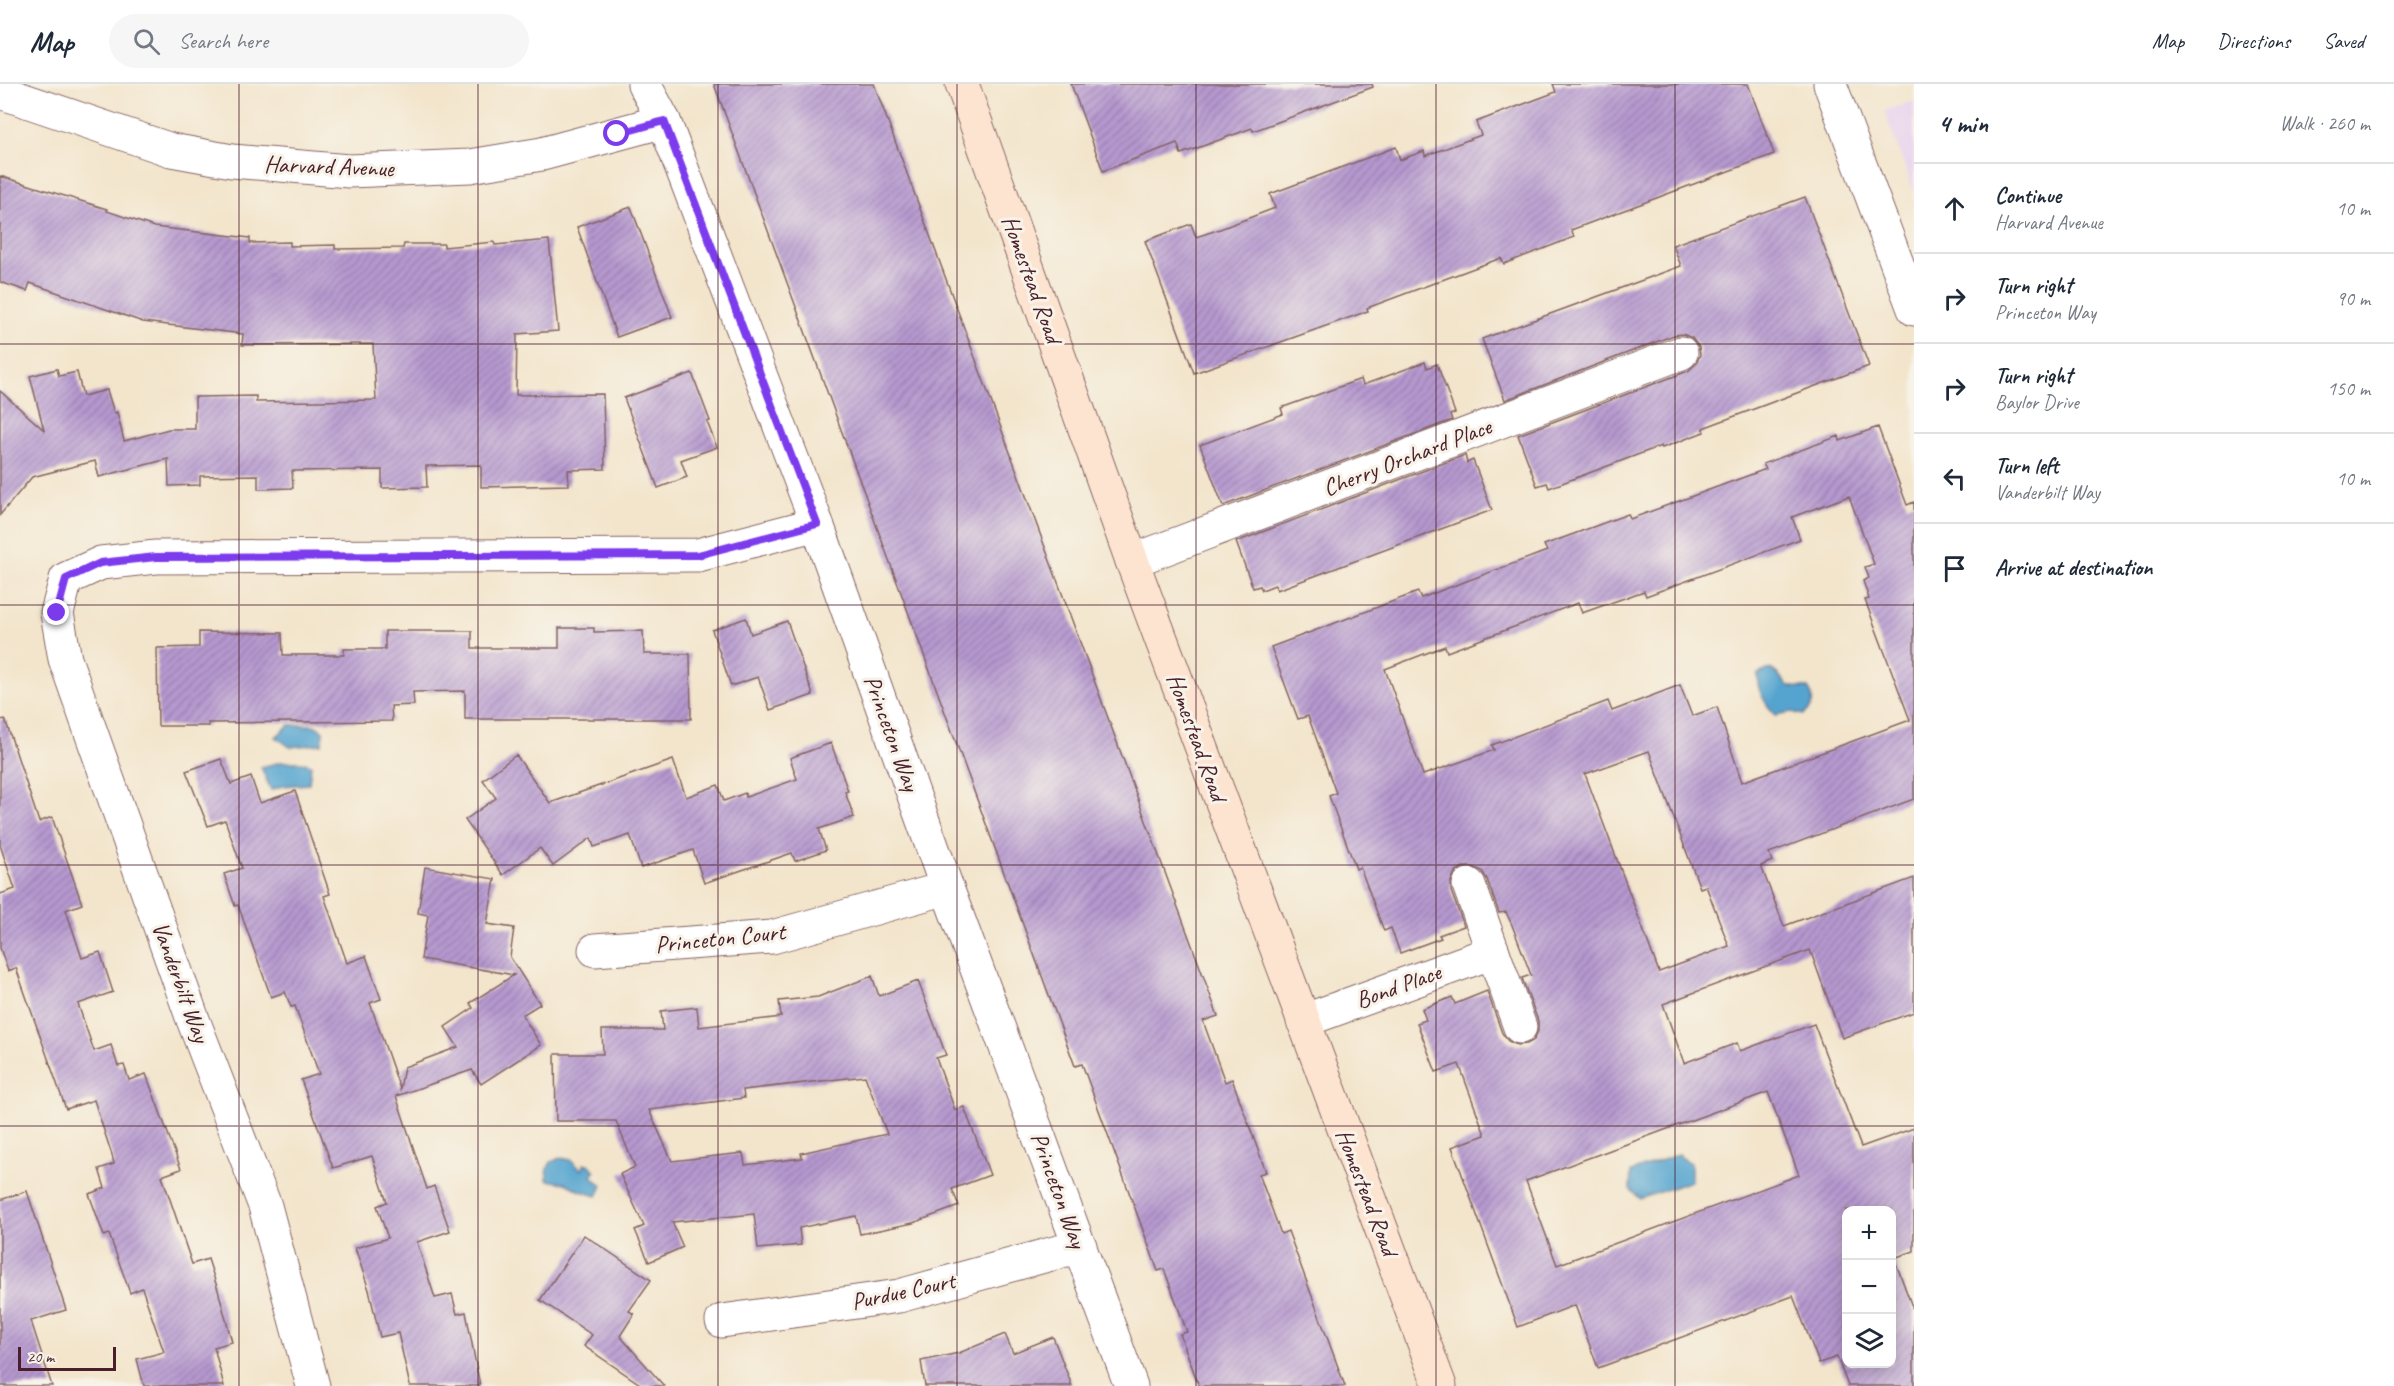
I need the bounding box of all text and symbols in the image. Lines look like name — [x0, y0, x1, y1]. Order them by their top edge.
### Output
search box — [109, 14, 529, 68]
text: Map — [30, 24, 73, 59]
icon: search — [130, 25, 163, 58]
text: Search here — [178, 27, 268, 55]
text: Map — [2152, 28, 2184, 54]
text: Directions — [2217, 28, 2290, 54]
text: Saved — [2323, 28, 2364, 54]
text: 4 min — [1938, 107, 1988, 140]
text: Walk · 260 m — [2280, 111, 2370, 136]
route start — [603, 120, 629, 146]
street label: Harvard Avenue — [264, 149, 396, 183]
text: Continue — [1995, 182, 2061, 210]
icon: ahead — [1938, 192, 1971, 225]
text: 10 m — [2336, 196, 2370, 221]
text: Harvard Avenue — [1995, 210, 2103, 235]
street label: Homestead Road — [995, 211, 1070, 350]
text: Turn right — [1995, 272, 2072, 300]
icon: right — [1938, 282, 1971, 315]
text: 90 m — [2336, 286, 2370, 311]
text: Princeton Way — [1995, 300, 2096, 325]
text: Turn right — [1995, 362, 2072, 390]
icon: right — [1938, 372, 1971, 405]
text: 150 m — [2327, 376, 2370, 401]
text: Baylor Drive — [1995, 390, 2079, 415]
street label: Cherry Orchard Place — [1319, 410, 1497, 503]
text: Turn left — [1995, 452, 2059, 480]
icon: left — [1938, 462, 1971, 495]
text: 10 m — [2336, 466, 2370, 491]
text: Vanderbilt Way — [1995, 480, 2100, 505]
icon: arrive — [1938, 552, 1971, 585]
text: Arrive at destination — [1995, 554, 2152, 582]
route end — [43, 599, 69, 625]
street label: Homestead Road — [1160, 669, 1235, 808]
street label: Princeton Way — [857, 671, 927, 797]
street label: Princeton Court — [654, 916, 788, 960]
street label: Vanderbilt Way — [145, 918, 217, 1048]
street label: Bond Place — [1351, 956, 1447, 1015]
street label: Homestead Road — [1329, 1124, 1406, 1263]
street label: Princeton Way — [1024, 1128, 1094, 1254]
map controls — [1842, 1206, 1896, 1368]
button: + — [1842, 1206, 1896, 1260]
button: − — [1842, 1260, 1896, 1314]
street label: Purdue Court — [848, 1265, 960, 1317]
button: layers — [1842, 1314, 1896, 1368]
scale bar — [18, 1344, 116, 1372]
text: 20 m — [27, 1347, 54, 1367]

